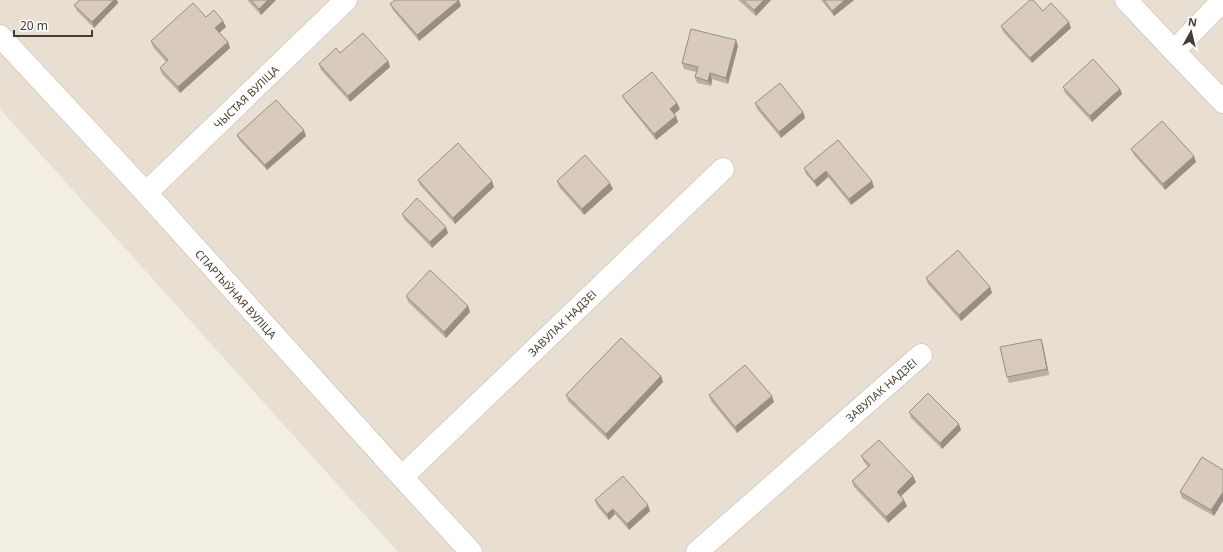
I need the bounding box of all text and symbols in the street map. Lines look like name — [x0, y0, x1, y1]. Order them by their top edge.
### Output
scale bar — [14, 12, 92, 38]
north arrow — [1171, 12, 1211, 52]
text: N — [1187, 14, 1198, 30]
text: 20 m — [20, 17, 48, 34]
street label: ЧЫСТАЯ ВУЛІЦА — [210, 61, 282, 132]
street label: СПАРТЫЎНАЯ ВУЛІЦА — [192, 246, 281, 342]
street label: ЗАВУЛАК НАДЗЕІ — [525, 287, 599, 359]
street label: ЗАВУЛАК НАДЗЕІ — [842, 355, 920, 425]

